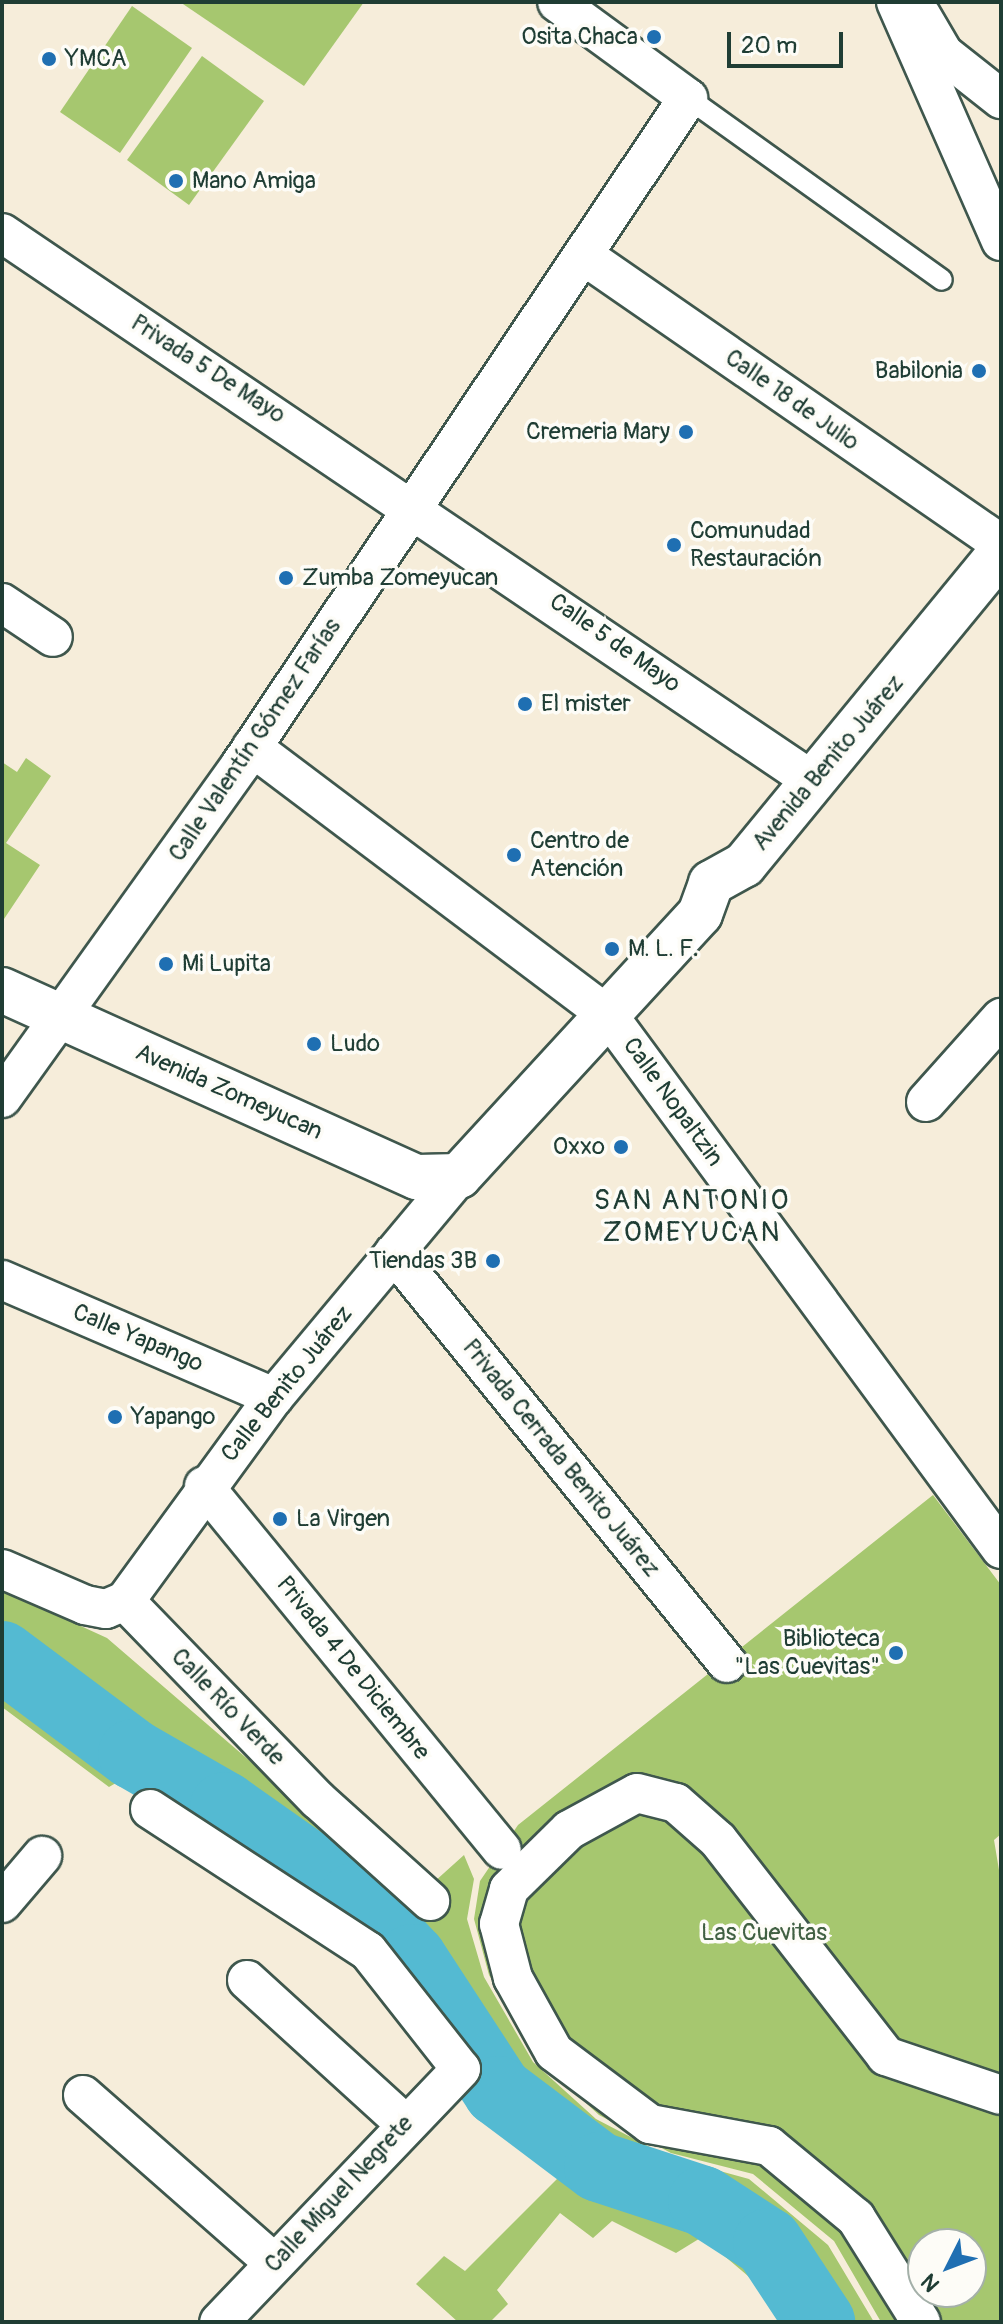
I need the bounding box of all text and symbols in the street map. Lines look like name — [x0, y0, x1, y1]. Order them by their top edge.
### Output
scale bar — [731, 16, 847, 66]
place label: Osita Chaca — [521, 23, 638, 51]
marker: Osita Chaca — [645, 28, 663, 46]
text: 20 m — [741, 31, 797, 60]
place label: YMCA — [65, 45, 127, 73]
marker: YMCA — [40, 50, 58, 68]
place label: Mano Amiga — [192, 167, 316, 195]
marker: Mano Amiga — [167, 172, 185, 190]
street label: Privada 5 De Mayo — [125, 308, 291, 430]
street label: Calle 18 de Julio — [720, 343, 864, 457]
place label: Babilonia — [875, 357, 963, 385]
marker: Babilonia — [970, 362, 988, 380]
place label: Cremeria Mary — [526, 418, 670, 446]
marker: Cremeria Mary — [677, 423, 695, 441]
place label: Comunudad Restauración — [690, 517, 822, 573]
marker: Comunudad Restauración — [665, 536, 683, 554]
place label: Zumba Zomeyucan — [302, 564, 498, 592]
marker: Zumba Zomeyucan — [277, 569, 295, 587]
street label: Calle 5 de Mayo — [544, 587, 686, 699]
street label: Calle Valentín Gómez Farías — [163, 613, 347, 867]
street label: Avenida Benito Juárez — [746, 669, 910, 857]
place label: El mister — [541, 690, 631, 718]
marker: El mister — [516, 695, 534, 713]
place label: Centro de Atención — [530, 827, 629, 883]
marker: Centro de Atención — [505, 846, 523, 864]
place label: M. L. F. — [628, 935, 699, 963]
marker: M. L. F. — [603, 940, 621, 958]
place label: Mi Lupita — [182, 950, 271, 978]
marker: Mi Lupita — [157, 955, 175, 973]
place label: Ludo — [330, 1030, 380, 1058]
street label: Calle Nopaltzin — [617, 1032, 729, 1172]
marker: Ludo — [305, 1035, 323, 1053]
street label: Avenida Zomeyucan — [131, 1038, 327, 1146]
place label: Oxxo — [553, 1133, 605, 1161]
marker: Oxxo — [612, 1138, 630, 1156]
district label: SAN ANTONIO ZOMEYUCAN — [594, 1184, 790, 1250]
place label: Tiendas 3B — [369, 1247, 477, 1275]
marker: Tiendas 3B — [484, 1252, 502, 1270]
street label: Calle Yapango — [68, 1298, 208, 1378]
street label: Calle Benito Juárez — [215, 1300, 359, 1468]
street label: Privada Cerrada Benito Juárez — [456, 1333, 666, 1583]
place label: Yapango — [131, 1403, 215, 1431]
marker: Yapango — [106, 1408, 124, 1426]
place label: La Virgen — [296, 1505, 390, 1533]
marker: La Virgen — [271, 1510, 289, 1528]
street label: Privada 4 De Diciembre — [270, 1570, 436, 1766]
place label: Biblioteca "Las Cuevitas" — [735, 1625, 880, 1681]
street label: Calle Río Verde — [165, 1643, 291, 1771]
marker: Biblioteca "Las Cuevitas" — [887, 1644, 905, 1662]
park label: Las Cuevitas — [701, 1919, 827, 1947]
street label: Calle Miguel Negrete — [259, 2109, 419, 2279]
north arrow — [907, 2228, 987, 2308]
text: N — [915, 2268, 946, 2298]

